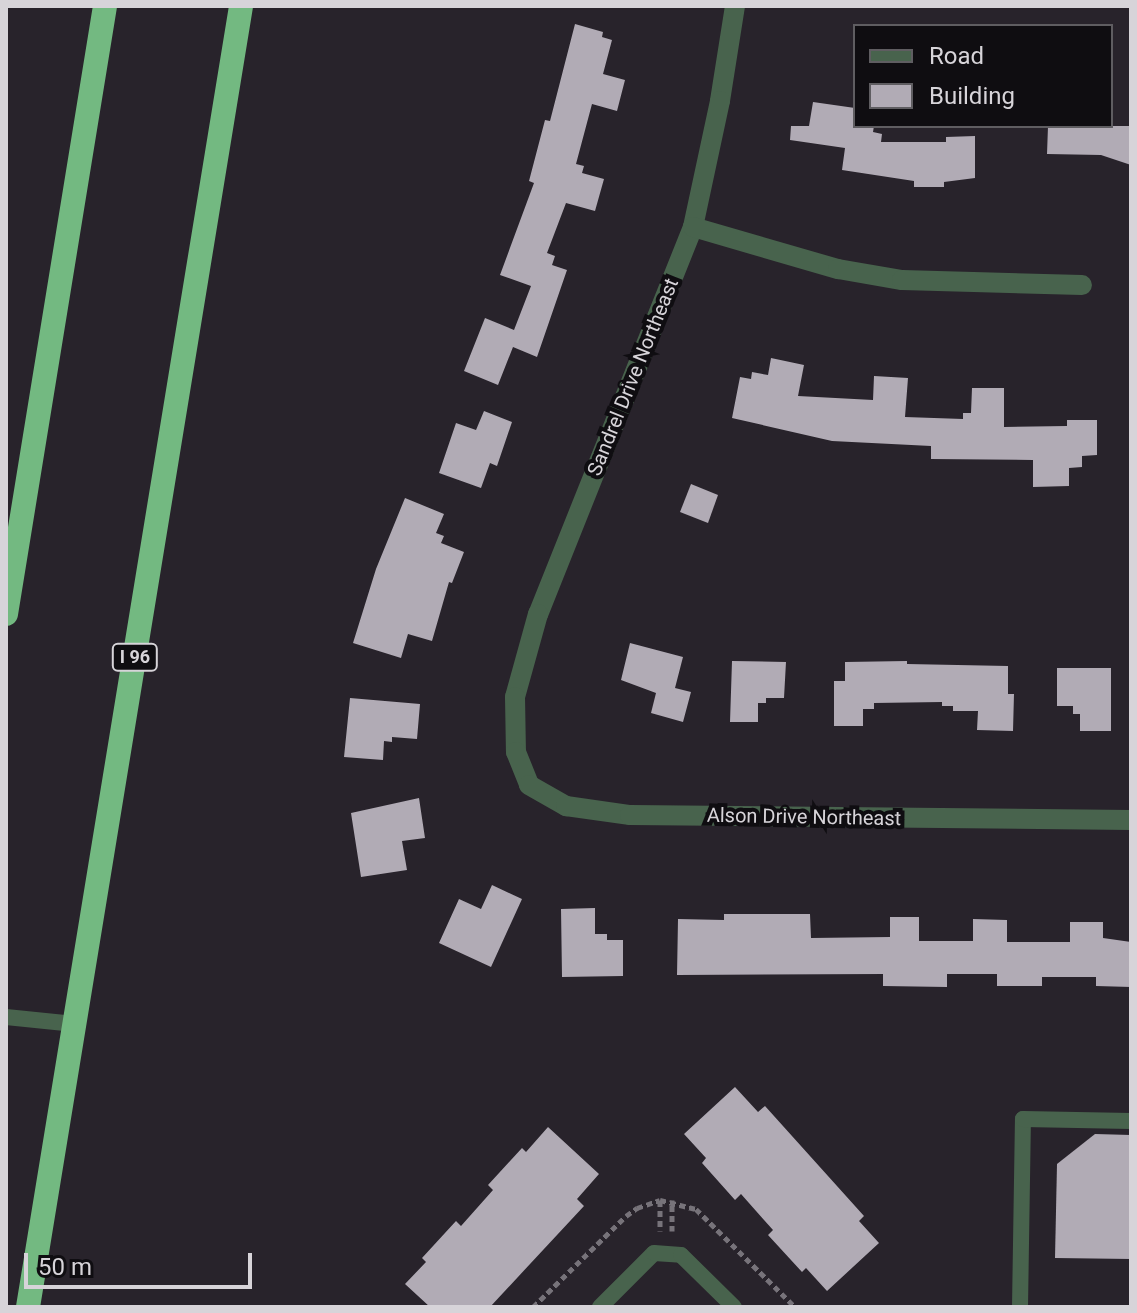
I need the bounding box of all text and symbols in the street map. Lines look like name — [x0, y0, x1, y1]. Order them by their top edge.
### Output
legend — [853, 24, 1113, 128]
text: Road — [929, 42, 984, 70]
text: Building — [929, 82, 1015, 110]
street label: Sandrel Drive Northeast — [582, 275, 684, 479]
road number: I 96 — [111, 643, 159, 671]
street label: Alson Drive Northeast — [707, 803, 901, 831]
scale bar — [28, 1237, 256, 1287]
text: 50 m — [38, 1253, 92, 1281]

